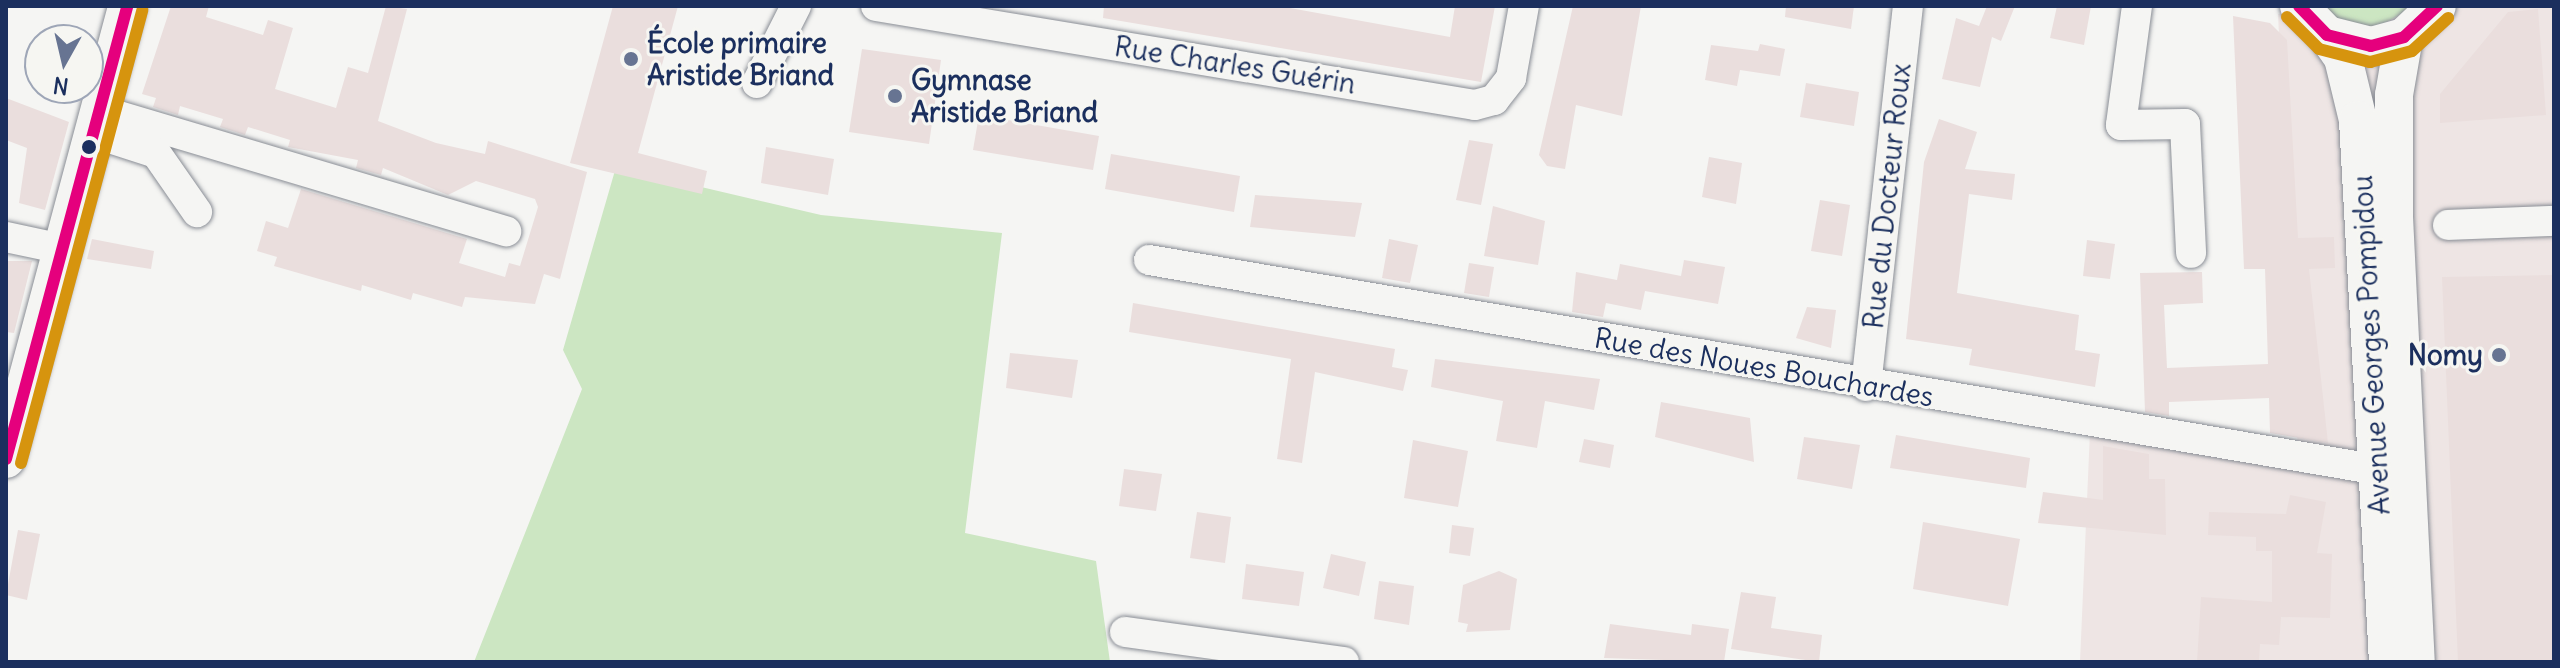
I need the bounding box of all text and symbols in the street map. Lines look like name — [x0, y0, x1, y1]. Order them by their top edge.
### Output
north arrow — [24, 24, 104, 104]
place label: École primaire Aristide Briand — [647, 26, 834, 92]
street label: Rue Charles Guérin — [1112, 29, 1358, 101]
marker: École primaire Aristide Briand — [622, 50, 640, 68]
street label: Rue du Docteur Roux — [1856, 61, 1918, 331]
place label: Gymnase Aristide Briand — [911, 63, 1098, 129]
text: N — [51, 71, 70, 101]
marker: Gymnase Aristide Briand — [886, 87, 904, 105]
unlabelled marker — [81, 139, 97, 155]
street label: Avenue Georges Pompidou — [2345, 174, 2397, 516]
street label: Rue des Noues Bouchardes — [1592, 321, 1936, 413]
place label: Nomy — [2408, 338, 2483, 372]
marker: Nomy — [2490, 346, 2508, 364]

